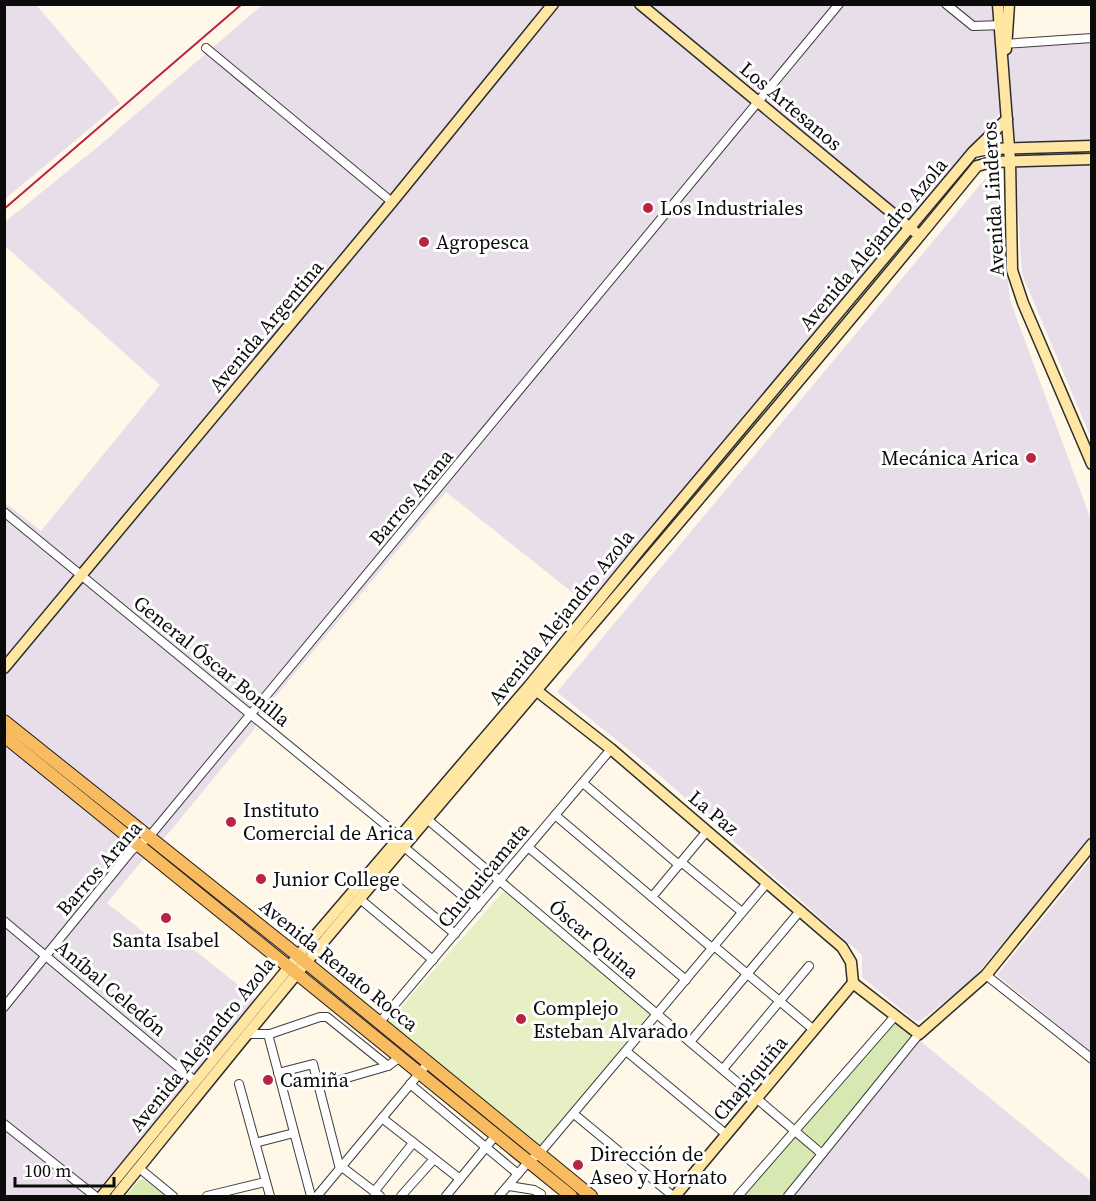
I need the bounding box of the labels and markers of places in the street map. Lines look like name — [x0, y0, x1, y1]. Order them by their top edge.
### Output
place label: Los Industriales — [660, 194, 803, 222]
marker: Los Industriales — [641, 201, 655, 215]
place label: Agropesca — [436, 228, 530, 256]
marker: Agropesca — [417, 235, 431, 249]
place label: Mecánica Arica — [881, 444, 1020, 472]
marker: Mecánica Arica — [1024, 451, 1038, 465]
place label: Instituto Comercial de Arica — [243, 796, 414, 847]
marker: Instituto Comercial de Arica — [224, 815, 238, 829]
place label: Junior College — [272, 865, 400, 893]
marker: Junior College — [254, 872, 268, 886]
marker: Santa Isabel — [159, 911, 173, 925]
place label: Santa Isabel — [112, 926, 220, 954]
place label: Complejo Esteban Alvarado — [533, 994, 688, 1045]
marker: Complejo Esteban Alvarado — [514, 1012, 528, 1026]
place label: Camiña — [280, 1066, 350, 1094]
marker: Camiña — [261, 1073, 275, 1087]
place label: Dirección de Aseo y Hornato — [590, 1140, 727, 1191]
marker: Dirección de Aseo y Hornato — [571, 1158, 585, 1172]

